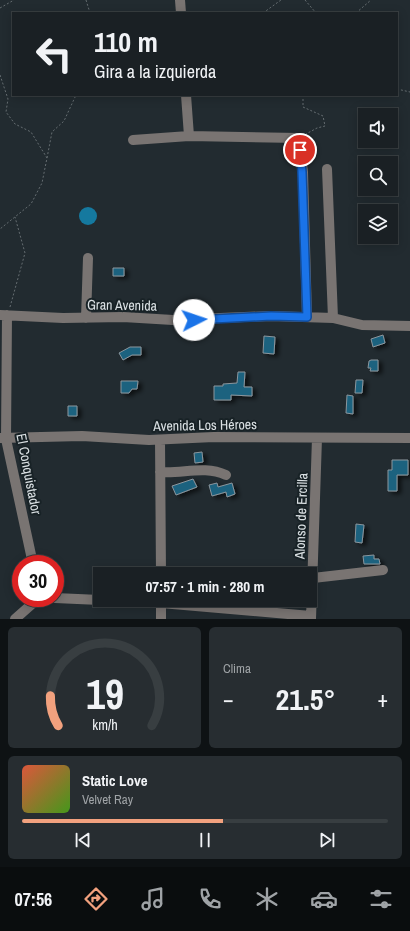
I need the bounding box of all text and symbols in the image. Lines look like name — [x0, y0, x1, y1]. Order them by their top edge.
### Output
text: 110 m — [94, 23, 158, 61]
icon: left — [28, 28, 80, 80]
text: Gira a la izquierda — [94, 59, 216, 84]
map controls — [358, 108, 398, 244]
button: sound — [358, 108, 398, 148]
pin — [283, 133, 317, 167]
icon: arrive — [289, 139, 311, 161]
button: search — [358, 156, 398, 196]
button: layers — [358, 204, 398, 244]
street label: Gran Avenida — [87, 295, 158, 315]
position arrow — [173, 299, 215, 341]
street label: Avenida Los Héroes — [152, 415, 257, 435]
street label: El Conquistador — [12, 432, 46, 516]
street label: Alonso de Ercilla — [290, 472, 312, 560]
speed limit sign: 30 — [12, 555, 64, 607]
text: 07:57 · 1 min · 280 m — [146, 576, 264, 597]
text: Clima — [223, 660, 251, 677]
text: 19 — [86, 665, 123, 721]
text: 21.5° — [276, 679, 335, 719]
text: − — [223, 684, 234, 714]
text: + — [377, 684, 388, 714]
text: km/h — [92, 714, 117, 733]
text: Static Love — [82, 770, 148, 791]
text: Velvet Ray — [82, 791, 133, 808]
icon: previous — [72, 829, 94, 851]
icon: pause — [194, 829, 216, 851]
icon: next — [316, 829, 338, 851]
icon: directions — [82, 885, 110, 913]
icon: music — [139, 885, 167, 913]
icon: phone — [196, 885, 224, 913]
icon: climate — [253, 885, 281, 913]
icon: car — [310, 885, 338, 913]
icon: filters — [367, 885, 395, 913]
text: 07:56 — [15, 887, 52, 912]

